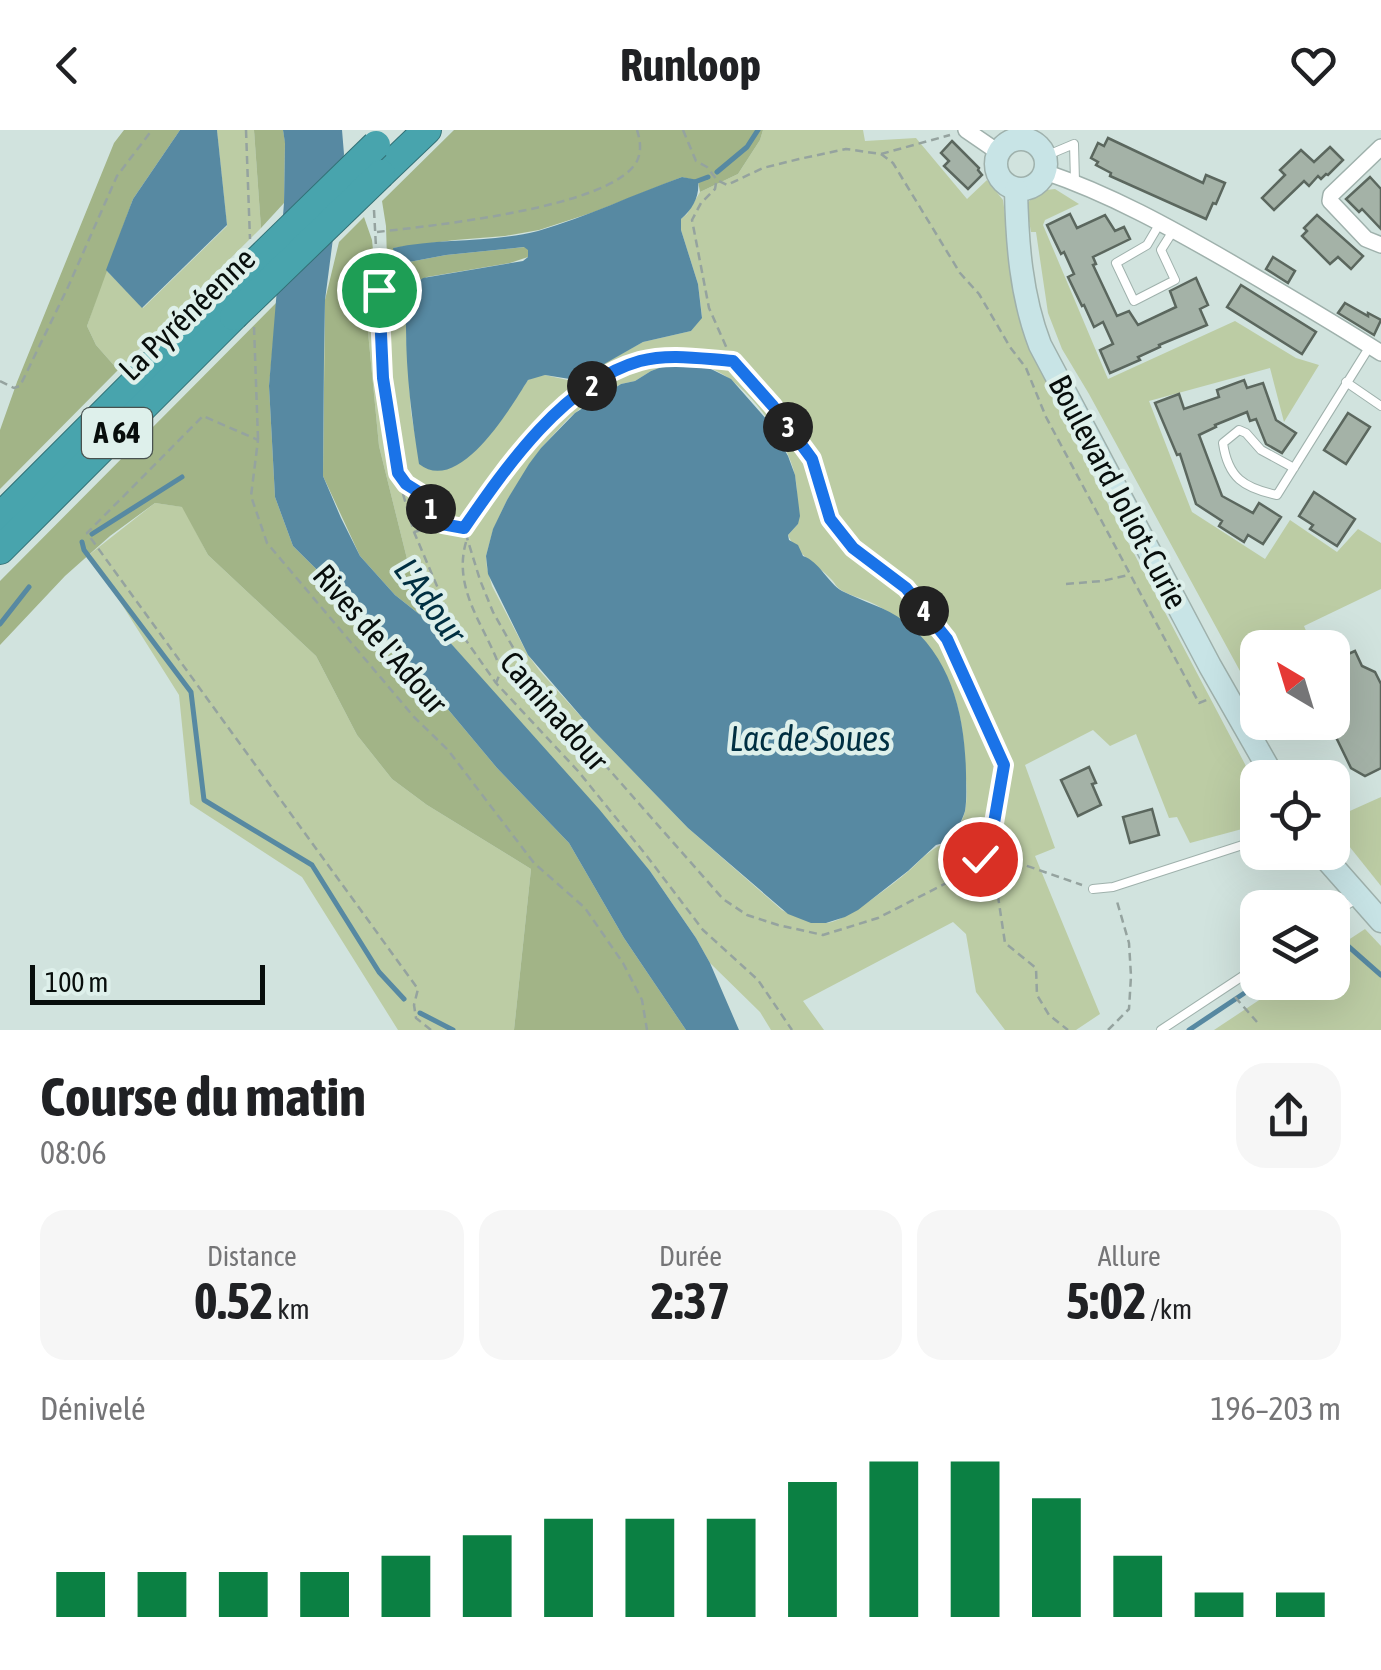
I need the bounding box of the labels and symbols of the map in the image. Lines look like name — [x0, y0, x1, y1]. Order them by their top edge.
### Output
street label: La Pyrénéenne — [111, 240, 262, 388]
pin — [337, 248, 422, 333]
pin: 2 — [567, 361, 617, 411]
street label: Boulevard Joliot-Curie — [1041, 369, 1196, 615]
pin: 3 — [763, 402, 813, 452]
road number: A 64 — [82, 408, 152, 458]
pin: 1 — [406, 484, 456, 534]
water label: L'Adour — [387, 550, 476, 652]
street label: Rives de l'Adour — [306, 557, 455, 721]
pin: 4 — [899, 586, 949, 636]
north arrow — [1240, 630, 1350, 740]
street label: Caminadour — [493, 644, 616, 778]
water label: Lac de Soues — [729, 718, 891, 758]
pin — [938, 817, 1023, 902]
scale bar — [30, 960, 265, 1004]

